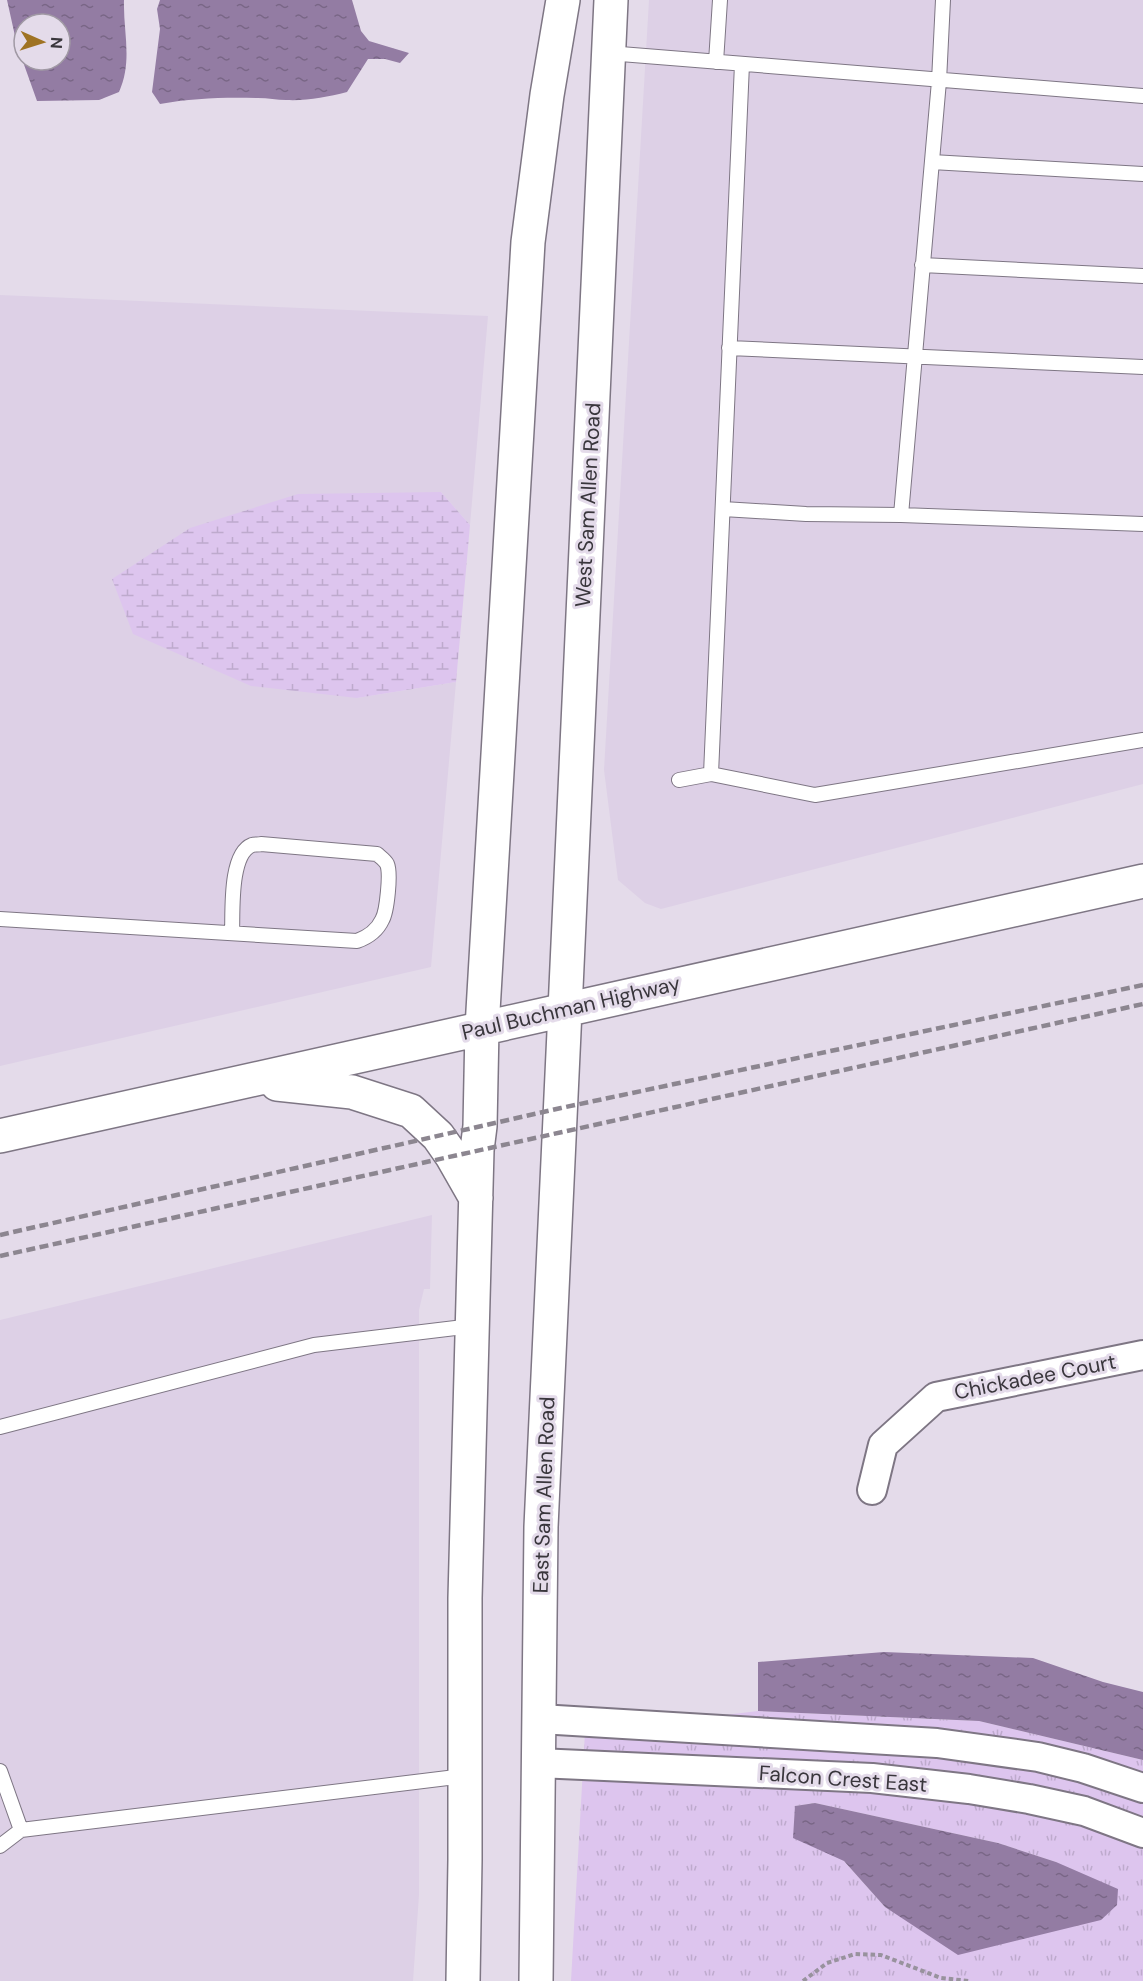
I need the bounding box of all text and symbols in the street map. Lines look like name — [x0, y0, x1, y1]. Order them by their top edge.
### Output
north arrow — [12, 12, 72, 72]
text: N — [46, 36, 67, 49]
street label: West Sam Allen Road — [569, 402, 607, 608]
street label: Paul Buchman Highway — [459, 969, 683, 1047]
street label: Chickadee Court — [952, 1348, 1118, 1406]
street label: East Sam Allen Road — [527, 1396, 561, 1594]
street label: Falcon Crest East — [758, 1759, 928, 1799]

